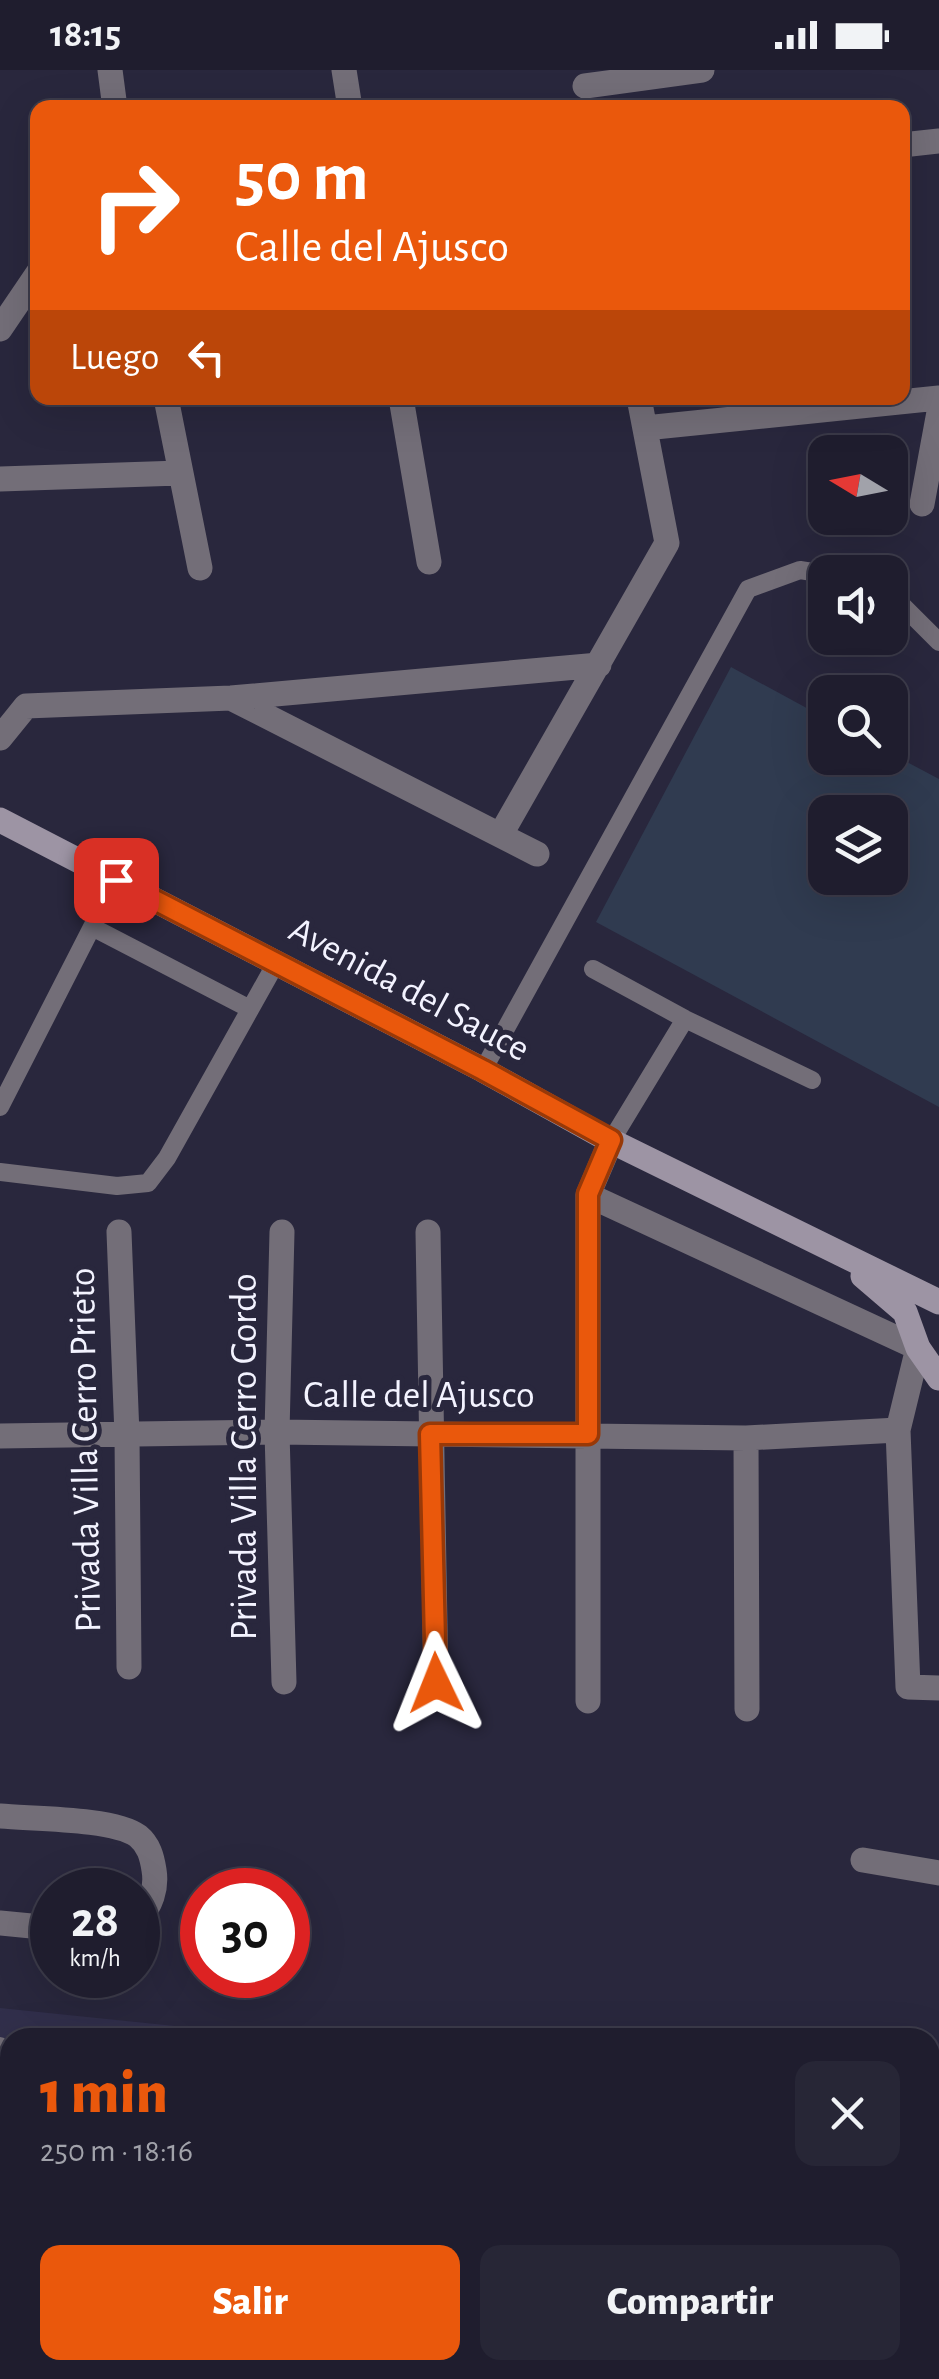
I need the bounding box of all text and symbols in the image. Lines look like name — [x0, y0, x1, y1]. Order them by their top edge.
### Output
text: 18:15 — [50, 16, 121, 54]
icon: right — [70, 140, 200, 270]
text: 50 m — [235, 143, 369, 213]
text: Calle del Ajusco — [235, 225, 509, 270]
icon: left — [179, 330, 234, 385]
text: Luego — [70, 339, 159, 377]
north arrow — [808, 435, 908, 535]
map controls — [808, 435, 908, 895]
button: sound — [808, 555, 908, 655]
button: search — [808, 675, 908, 775]
button: layers — [808, 795, 908, 895]
pin — [74, 838, 159, 923]
icon: arrive — [89, 853, 144, 908]
street label: Avenida del Sauce — [283, 911, 535, 1069]
street label: Privada Villa Cerro Prieto — [64, 1267, 108, 1633]
street label: Privada Villa Cerro Gordo — [226, 1273, 264, 1641]
street label: Calle del Ajusco — [303, 1377, 535, 1415]
position arrow — [384, 1631, 488, 1735]
speed limit sign: 30 — [180, 1868, 310, 1998]
text: 28 — [71, 1896, 119, 1946]
text: km/h — [69, 1946, 121, 1971]
button: close — [795, 2061, 900, 2166]
text: 1 min — [40, 2064, 168, 2124]
text: 250 m · 18:16 — [40, 2135, 193, 2167]
button: Salir — [40, 2245, 460, 2360]
button: Compartir — [480, 2245, 900, 2360]

